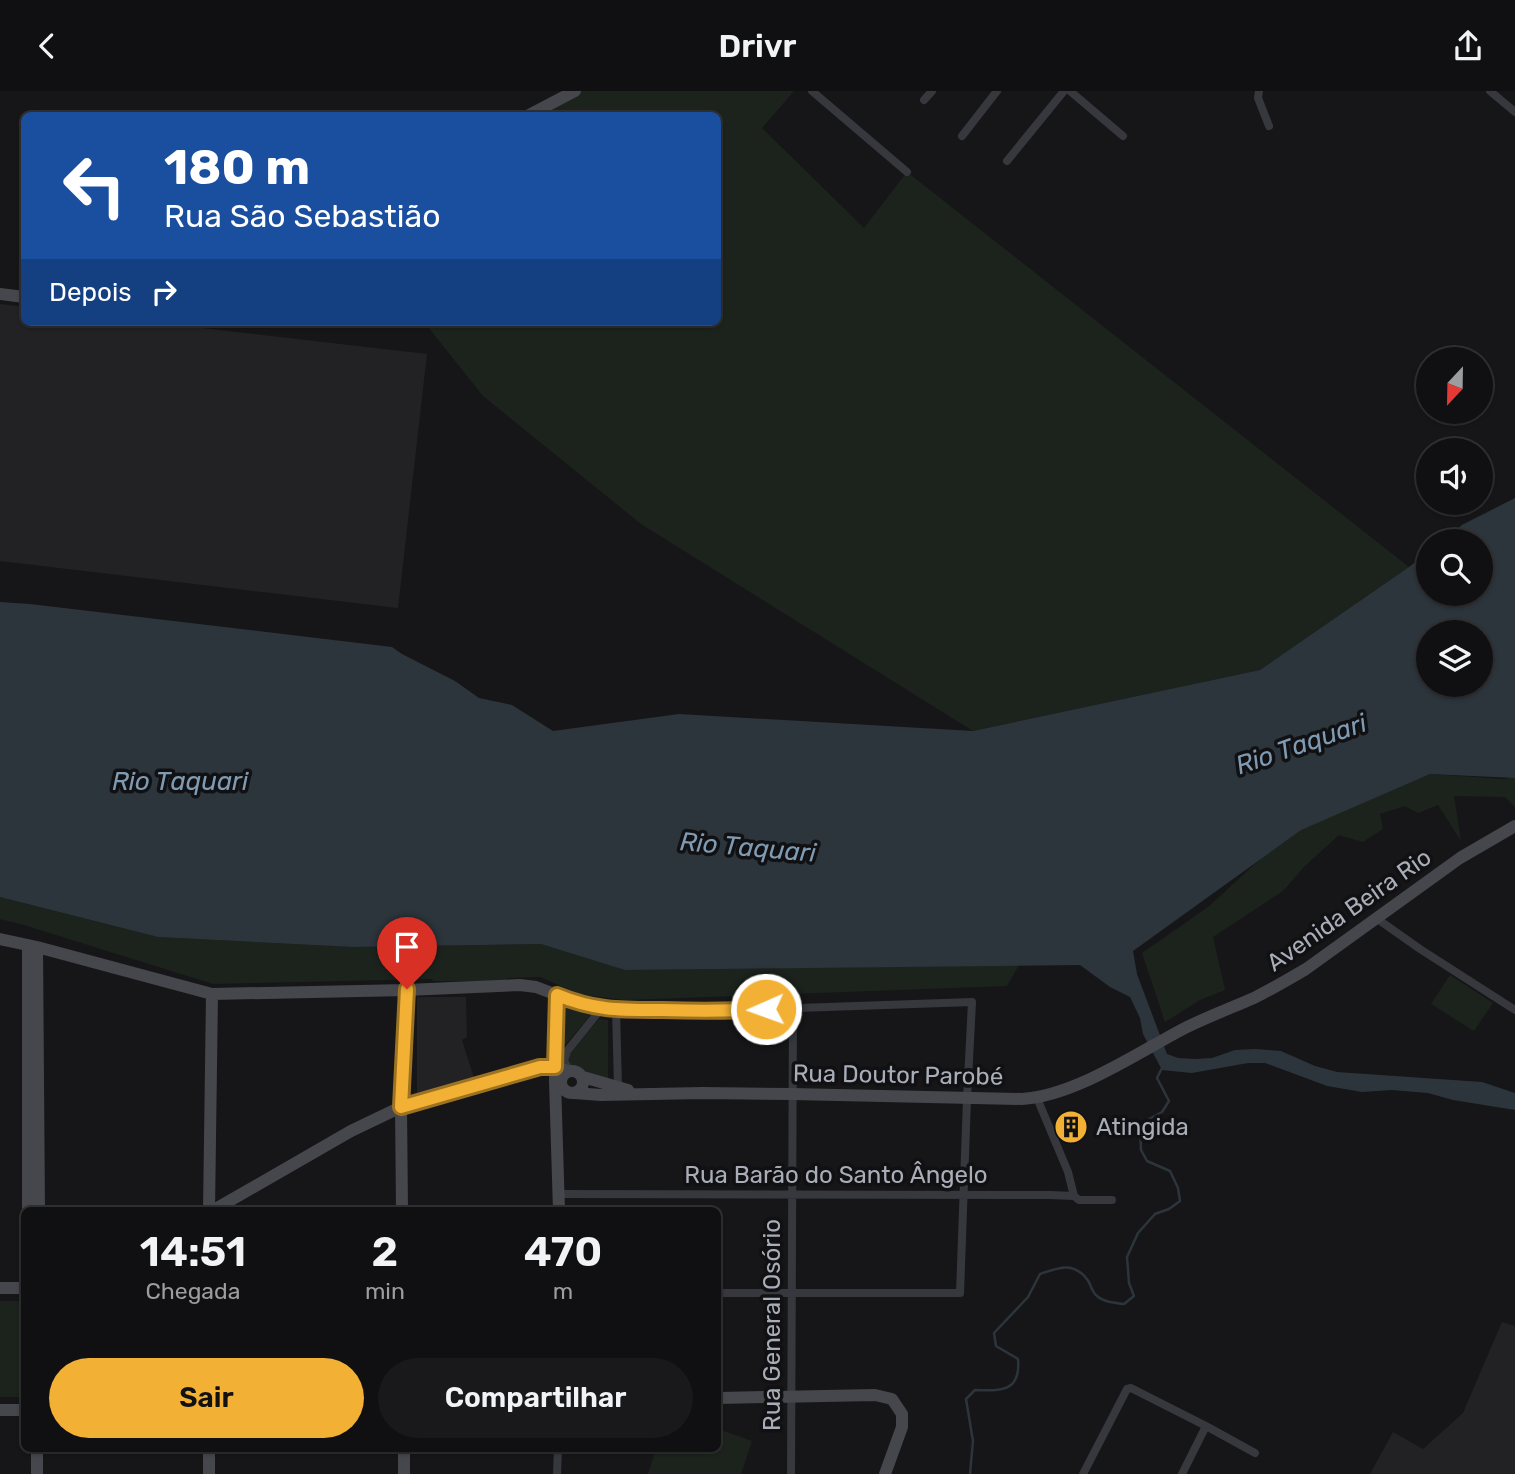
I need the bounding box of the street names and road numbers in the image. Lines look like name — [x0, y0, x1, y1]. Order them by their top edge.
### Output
street label: Avenida Beira Rio — [1261, 843, 1437, 977]
street label: Rua Doutor Parobé — [793, 1059, 1003, 1091]
street label: Rua Barão do Santo Ângelo — [684, 1161, 988, 1189]
street label: Rua General Osório — [758, 1219, 786, 1431]

